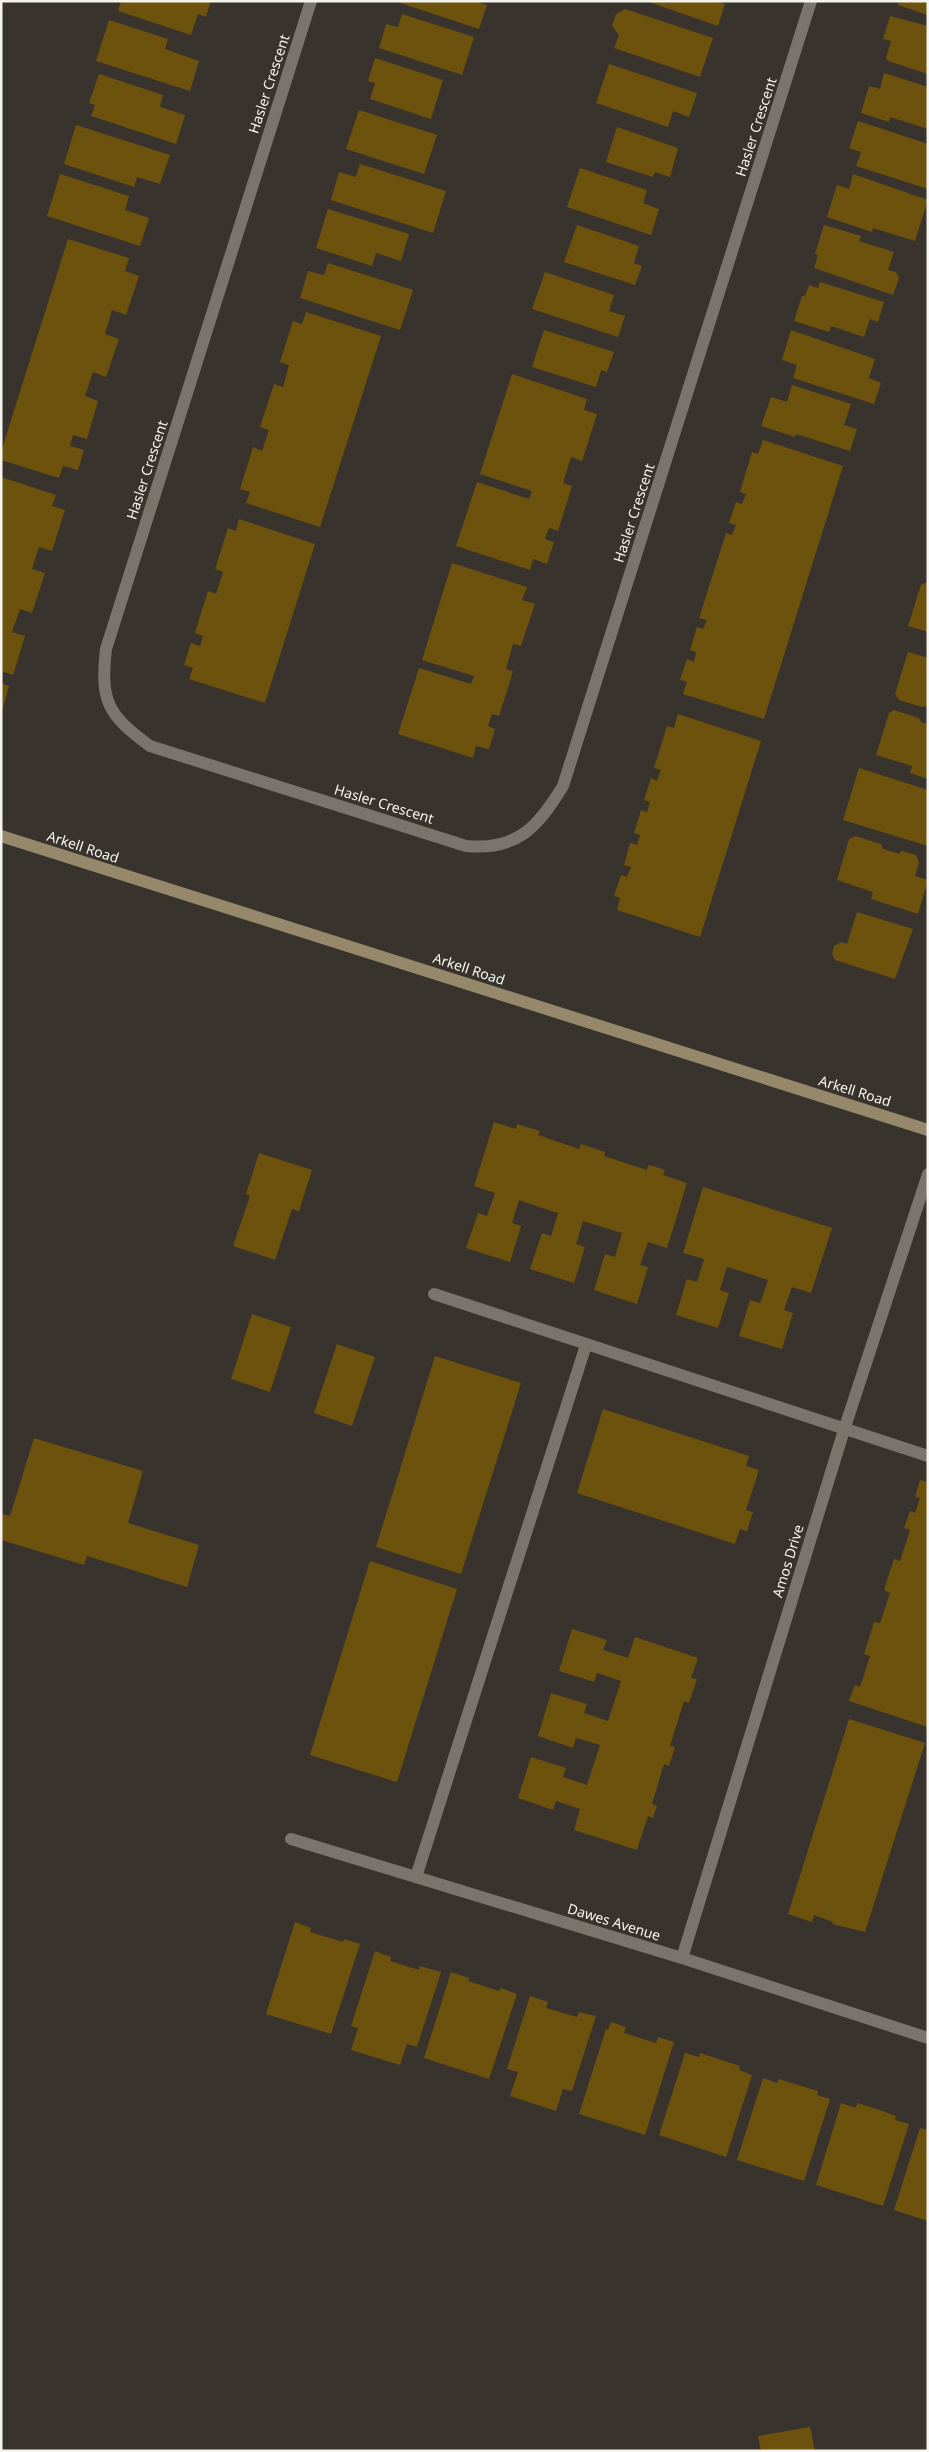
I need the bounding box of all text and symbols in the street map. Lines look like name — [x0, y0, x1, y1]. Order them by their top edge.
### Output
street label: Hasler Crescent — [244, 32, 293, 136]
street label: Hasler Crescent — [731, 75, 780, 179]
street label: Hasler Crescent — [122, 418, 171, 522]
street label: Hasler Crescent — [609, 461, 658, 565]
street label: Hasler Crescent — [332, 779, 436, 828]
street label: Arkell Road — [45, 826, 122, 867]
street label: Arkell Road — [431, 948, 508, 989]
street label: Arkell Road — [817, 1071, 894, 1111]
street label: Amos Drive — [767, 1522, 808, 1600]
street label: Dawes Avenue — [565, 1898, 663, 1945]

